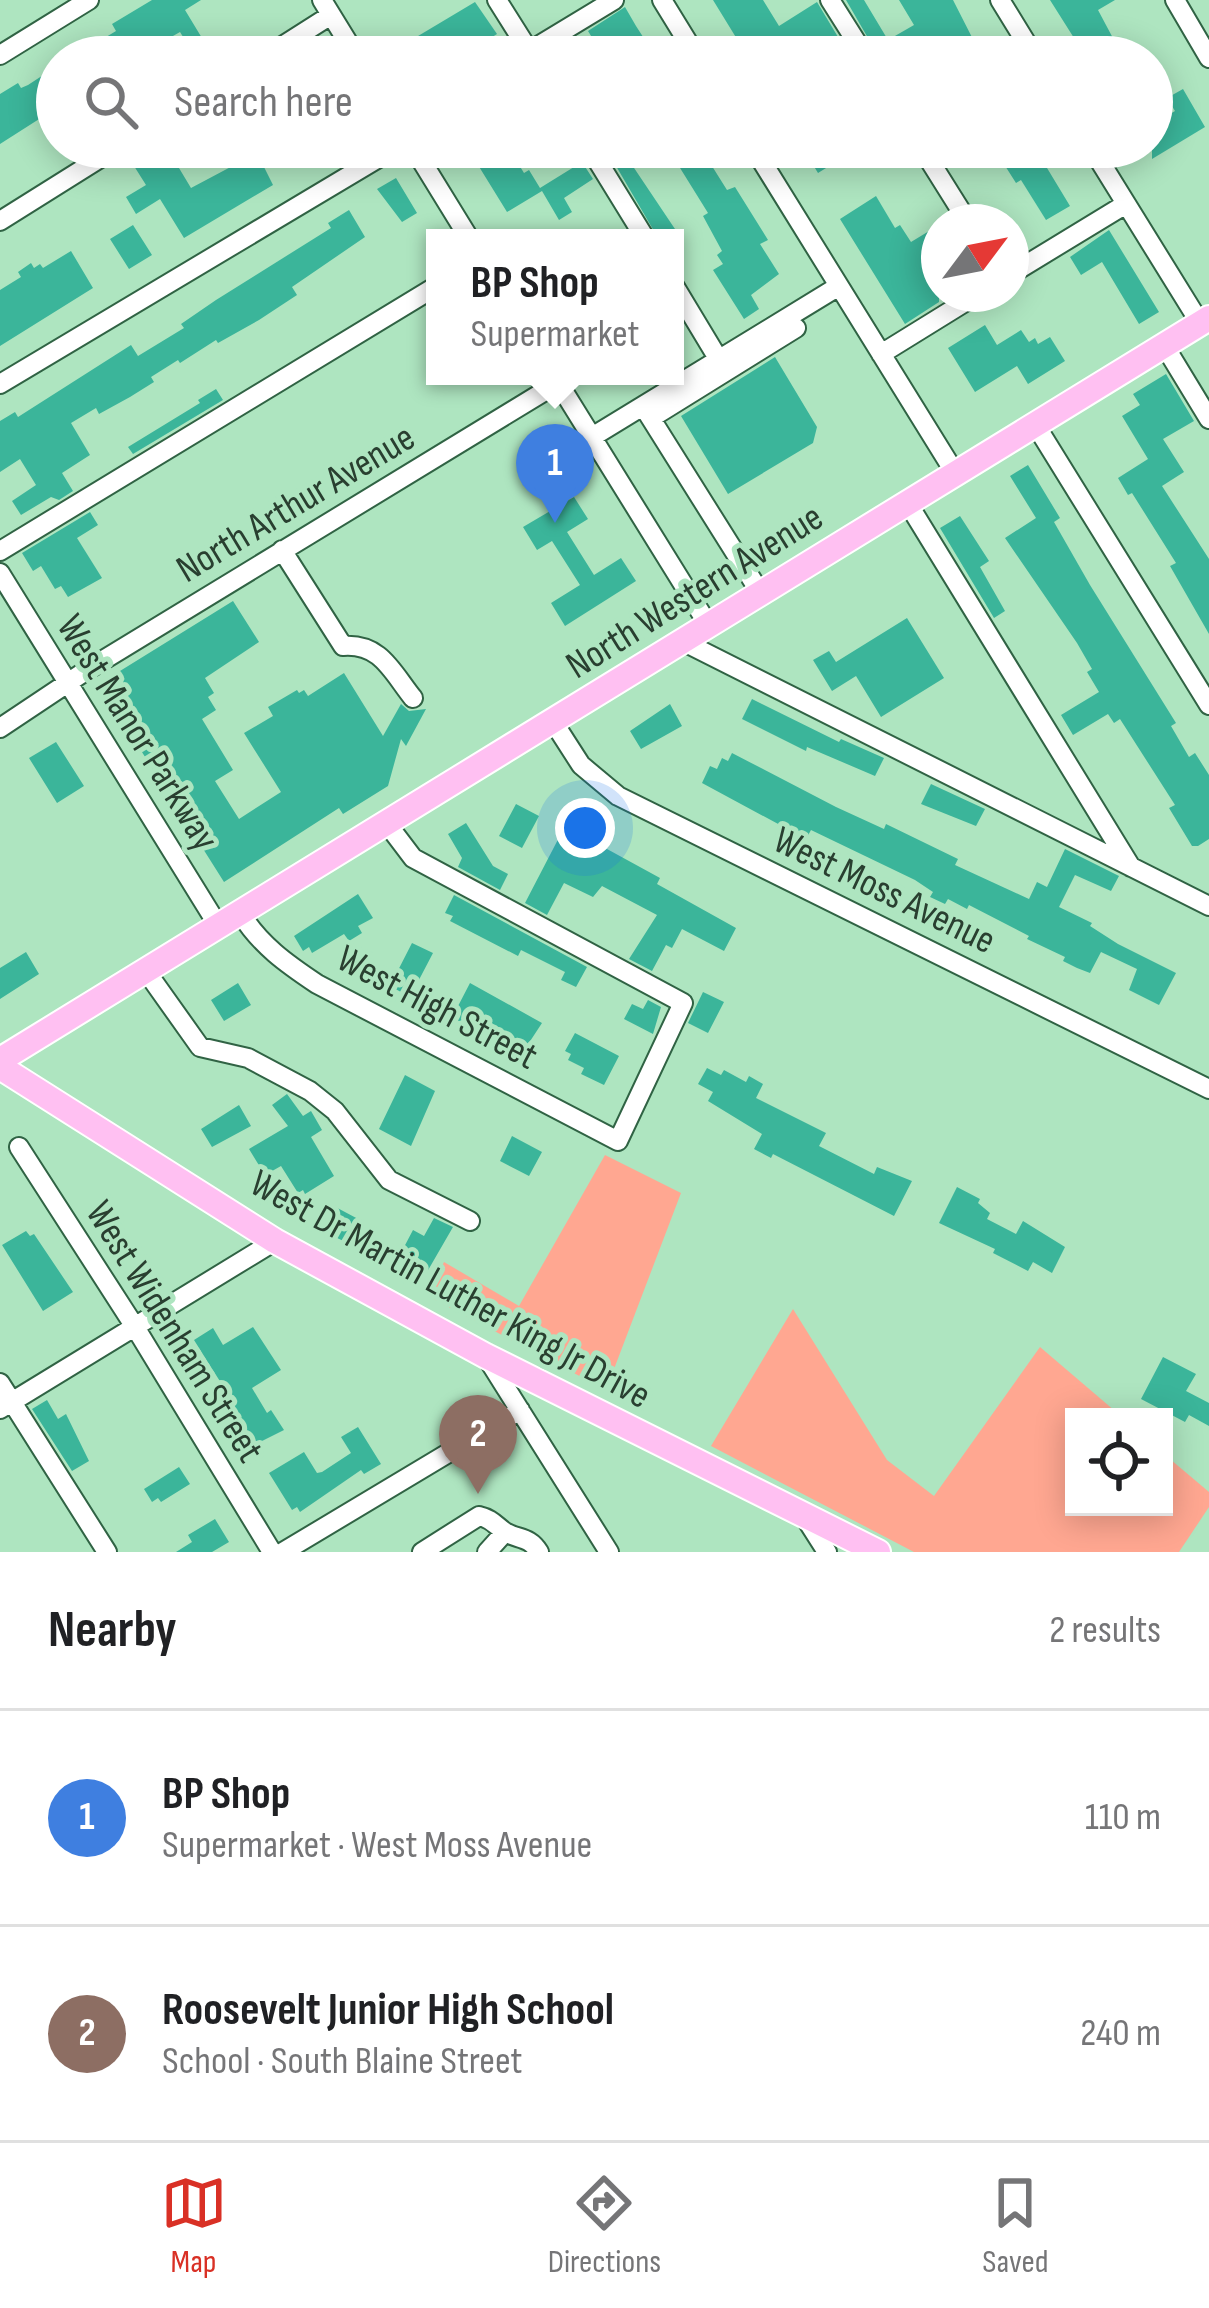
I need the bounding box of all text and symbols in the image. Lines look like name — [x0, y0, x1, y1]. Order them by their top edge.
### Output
search box — [36, 36, 1173, 168]
icon: search — [78, 69, 144, 135]
text: Search here — [174, 75, 353, 130]
north arrow — [921, 204, 1029, 312]
popup — [426, 229, 684, 385]
text: BP Shop — [471, 256, 599, 311]
text: Supermarket — [471, 311, 640, 358]
street label: North Arthur Avenue — [168, 415, 424, 593]
pin: 1 — [516, 424, 594, 523]
street label: North Western Avenue — [558, 494, 832, 690]
street label: West Manor Parkway — [46, 606, 228, 860]
your location — [555, 798, 615, 858]
street label: West Moss Avenue — [765, 817, 1003, 965]
street label: West High Street — [329, 936, 545, 1080]
street label: West Dr Martin Luther King Jr Drive — [242, 1160, 658, 1420]
street label: West Widenham Street — [75, 1193, 273, 1471]
pin: 2 — [439, 1395, 517, 1494]
map controls — [1065, 1408, 1173, 1516]
button: locate — [1065, 1408, 1173, 1516]
text: Nearby — [48, 1600, 177, 1661]
text: 2 results — [1049, 1607, 1161, 1654]
text: BP Shop — [162, 1767, 290, 1822]
text: 1 — [79, 1794, 95, 1841]
text: 110 m — [1085, 1794, 1161, 1841]
text: Supermarket · West Moss Avenue — [162, 1822, 592, 1869]
text: Roosevelt Junior High School — [162, 1983, 614, 2038]
text: 2 — [78, 2010, 96, 2057]
text: 240 m — [1080, 2010, 1161, 2057]
text: School · South Blaine Street — [162, 2038, 522, 2085]
tab: Map — [161, 2170, 227, 2282]
tab: Directions — [548, 2170, 661, 2282]
tab: Saved — [982, 2170, 1048, 2282]

